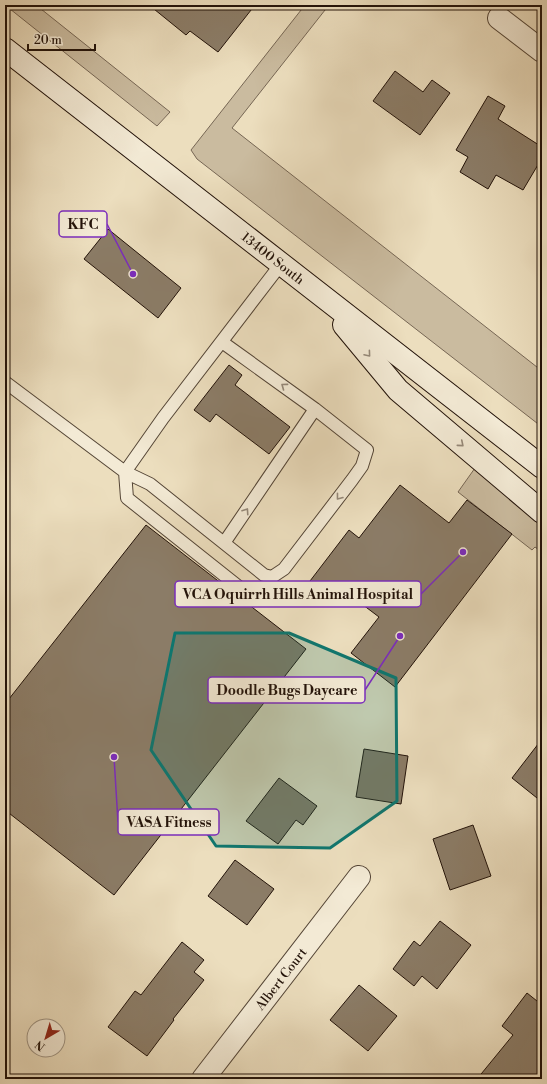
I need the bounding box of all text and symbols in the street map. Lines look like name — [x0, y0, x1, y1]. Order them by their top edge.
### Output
scale bar — [28, 26, 95, 52]
text: 20 m — [34, 33, 62, 48]
callout: KFC — [59, 211, 107, 237]
text: KFC — [67, 216, 99, 234]
street label: 13400 South — [238, 229, 308, 288]
one-way arrow — [364, 349, 371, 356]
one-way arrow — [281, 384, 288, 391]
one-way arrow — [457, 439, 464, 446]
one-way arrow — [336, 493, 343, 500]
one-way arrow — [241, 508, 248, 515]
callout: VCA Oquirrh Hills Animal Hospital — [175, 581, 421, 607]
text: VCA Oquirrh Hills Animal Hospital — [182, 586, 414, 604]
callout: Doodle Bugs Daycare — [208, 677, 365, 703]
text: Doodle Bugs Daycare — [217, 682, 358, 700]
callout: VASA Fitness — [118, 809, 219, 835]
text: VASA Fitness — [125, 814, 212, 832]
street label: Albert Court — [252, 944, 311, 1014]
north arrow — [26, 1018, 66, 1058]
text: N — [32, 1037, 48, 1053]

